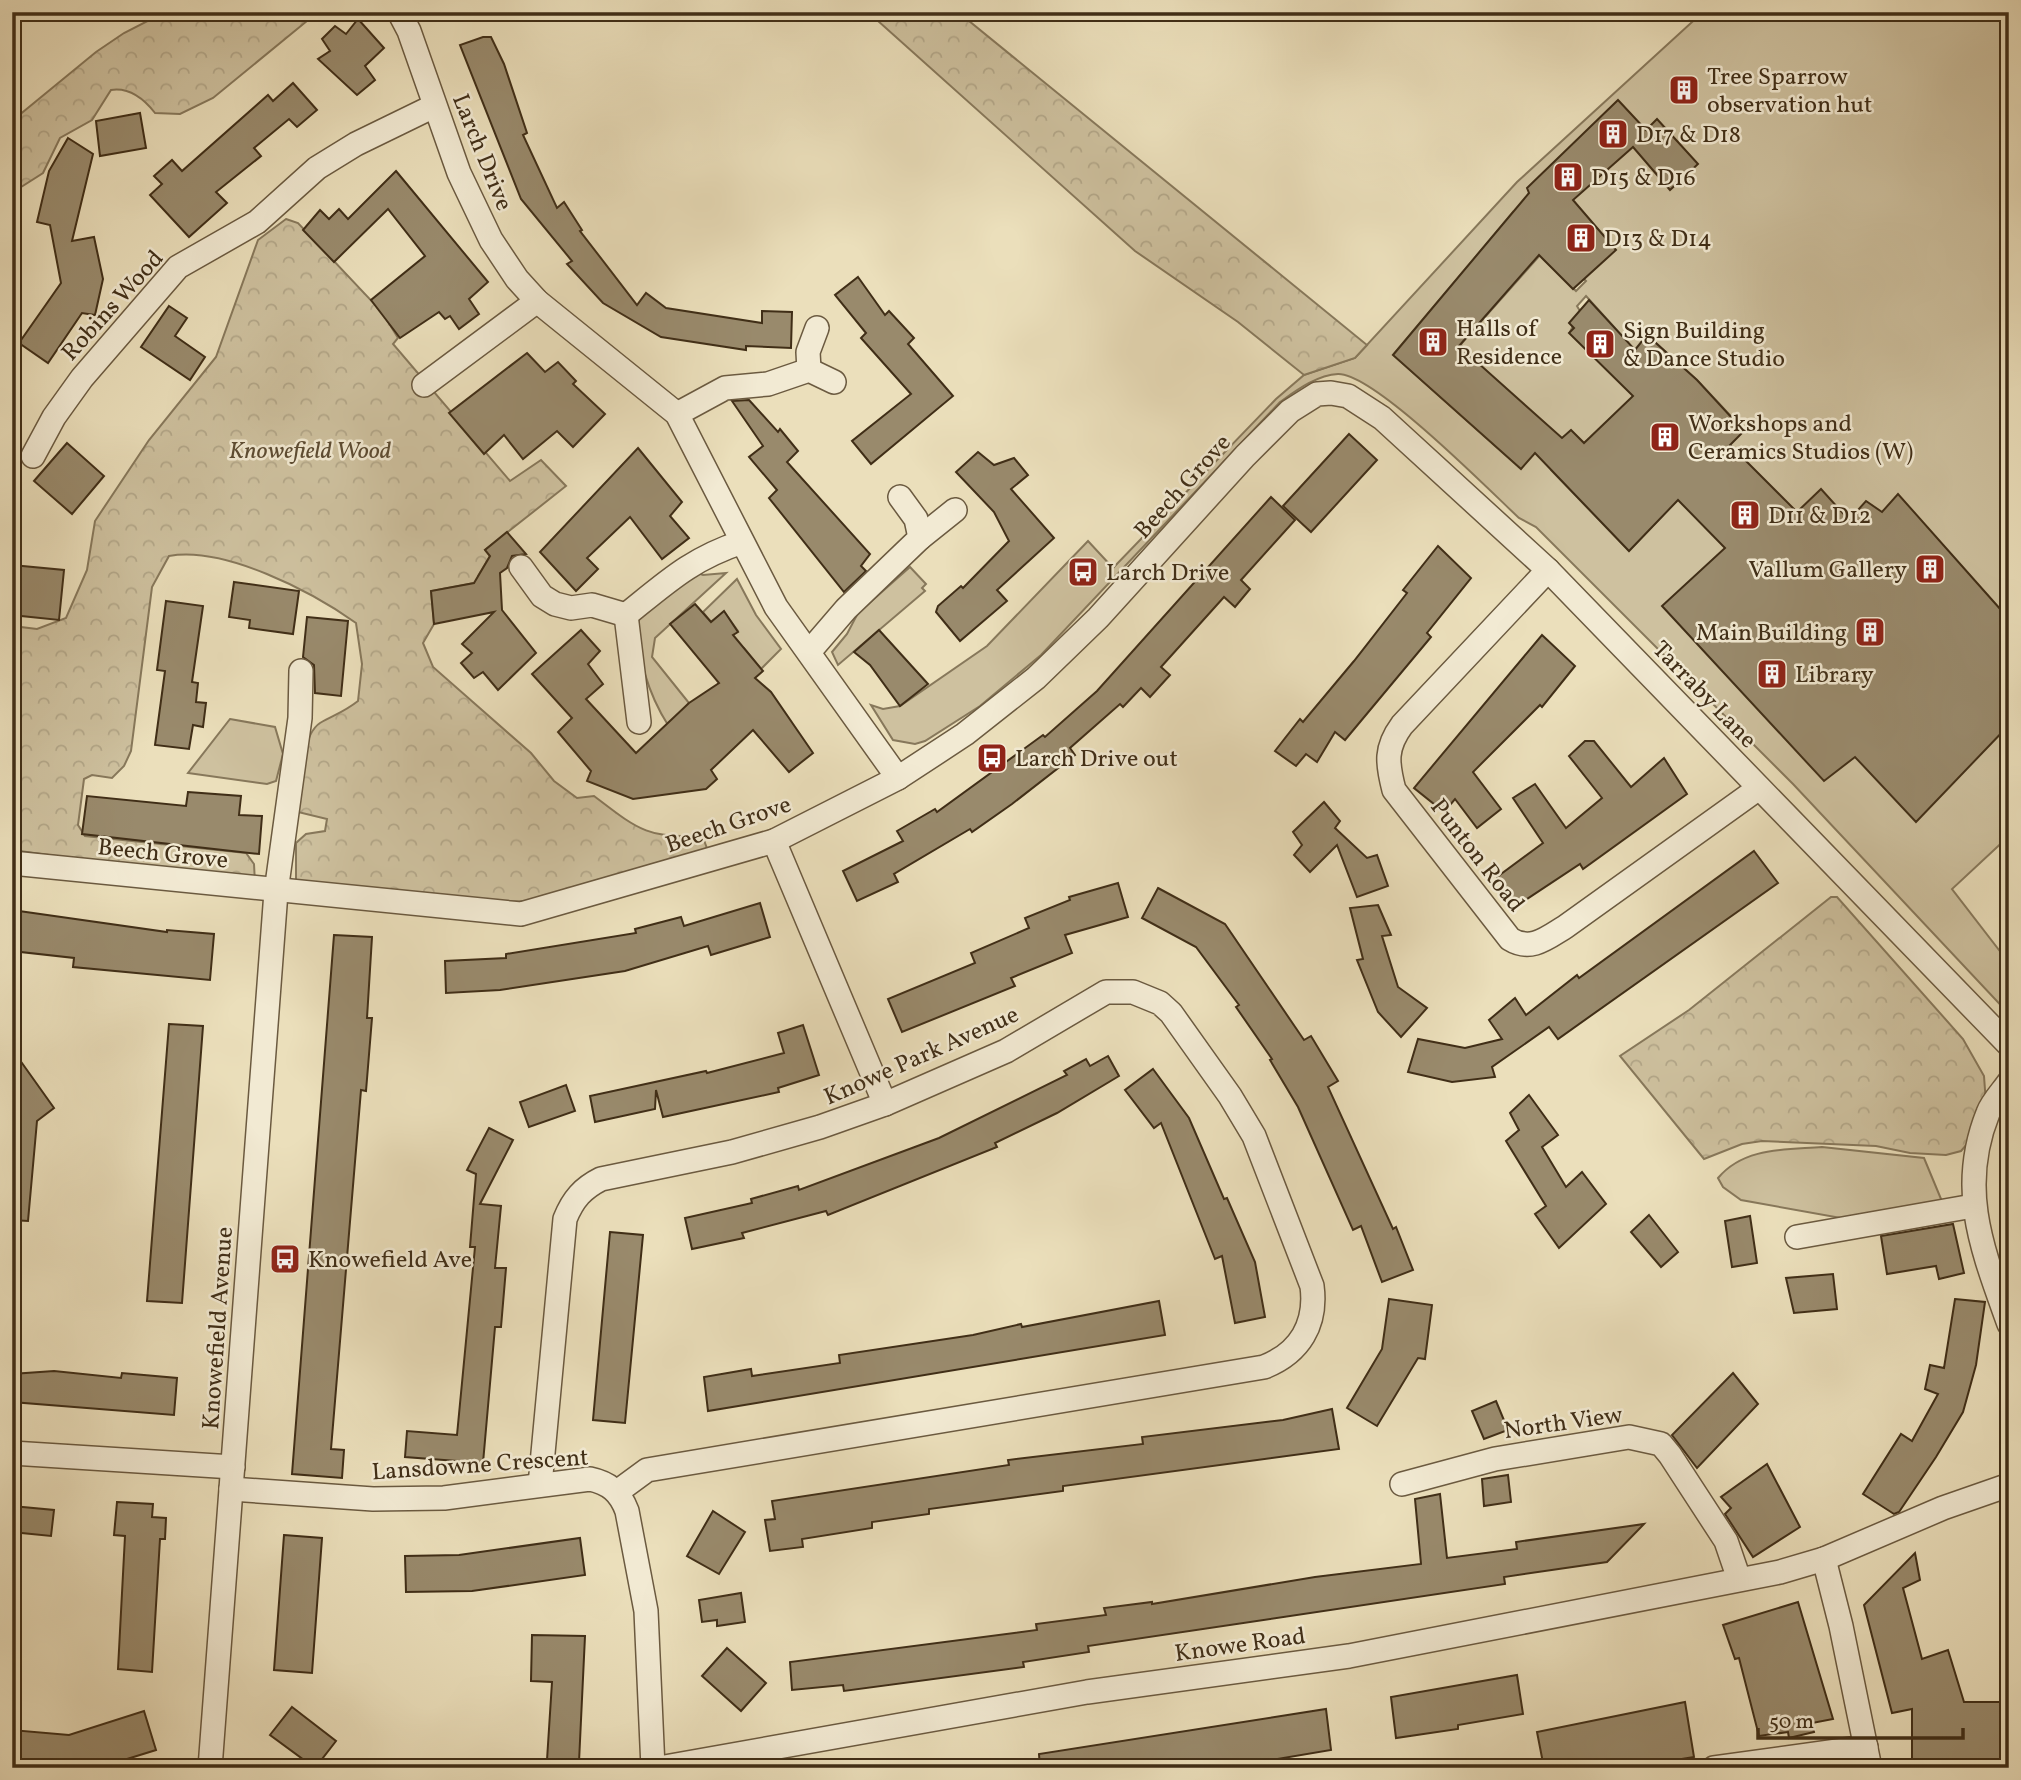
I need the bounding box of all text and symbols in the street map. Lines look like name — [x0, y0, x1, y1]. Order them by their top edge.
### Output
place label: Tree Sparrow observation hut — [1707, 61, 1872, 123]
building icon: Tree Sparrow observation hut — [1667, 73, 1701, 107]
street label: Larch Drive — [442, 89, 520, 216]
building icon: D17 & D18 — [1596, 117, 1630, 151]
place label: D17 & D18 — [1636, 119, 1741, 153]
building icon: D15 & D16 — [1551, 160, 1585, 194]
place label: D15 & D16 — [1591, 162, 1696, 196]
building icon: D13 & D14 — [1564, 221, 1598, 255]
place label: D13 & D14 — [1604, 223, 1712, 257]
street label: Robins Wood — [54, 243, 173, 369]
place label: Halls of Residence — [1456, 313, 1562, 375]
place label: Sign Building & Dance Studio — [1623, 315, 1785, 377]
building icon: Halls of Residence — [1416, 325, 1450, 359]
building icon: Sign Building & Dance Studio — [1583, 327, 1617, 361]
place label: Workshops and Ceramics Studios (W) — [1688, 408, 1913, 470]
building icon: Workshops and Ceramics Studios (W) — [1648, 420, 1682, 454]
street label: Beech Grove — [1127, 427, 1240, 547]
park label: Knowefield Wood — [229, 435, 392, 469]
building icon: D11 & D12 — [1728, 498, 1762, 532]
place label: D11 & D12 — [1768, 500, 1871, 534]
building icon: Vallum Gallery — [1913, 552, 1947, 586]
place label: Vallum Gallery — [1749, 554, 1907, 588]
bus stop icon: Larch Drive — [1066, 555, 1100, 589]
place label: Larch Drive — [1106, 557, 1229, 591]
building icon: Main Building — [1853, 615, 1887, 649]
place label: Main Building — [1696, 617, 1847, 651]
street label: Tarraby Lane — [1644, 634, 1764, 757]
building icon: Library — [1755, 657, 1789, 691]
place label: Library — [1795, 659, 1874, 693]
bus stop icon: Larch Drive out — [975, 741, 1009, 775]
place label: Larch Drive out — [1015, 743, 1178, 777]
street label: Beech Grove — [661, 789, 796, 863]
street label: Punton Road — [1421, 792, 1532, 920]
street label: Beech Grove — [96, 831, 230, 879]
street label: Knowe Park Avenue — [819, 999, 1025, 1115]
street label: Knowefield Avenue — [195, 1226, 243, 1431]
bus stop icon: Knowefield Ave — [268, 1242, 302, 1276]
place label: Knowefield Ave — [308, 1244, 472, 1278]
street label: North View — [1502, 1399, 1625, 1449]
street label: Lansdowne Crescent — [371, 1441, 590, 1491]
street label: Knowe Road — [1173, 1620, 1308, 1672]
scale bar — [1758, 1696, 1963, 1740]
text: 50 m — [1769, 1708, 1814, 1737]

